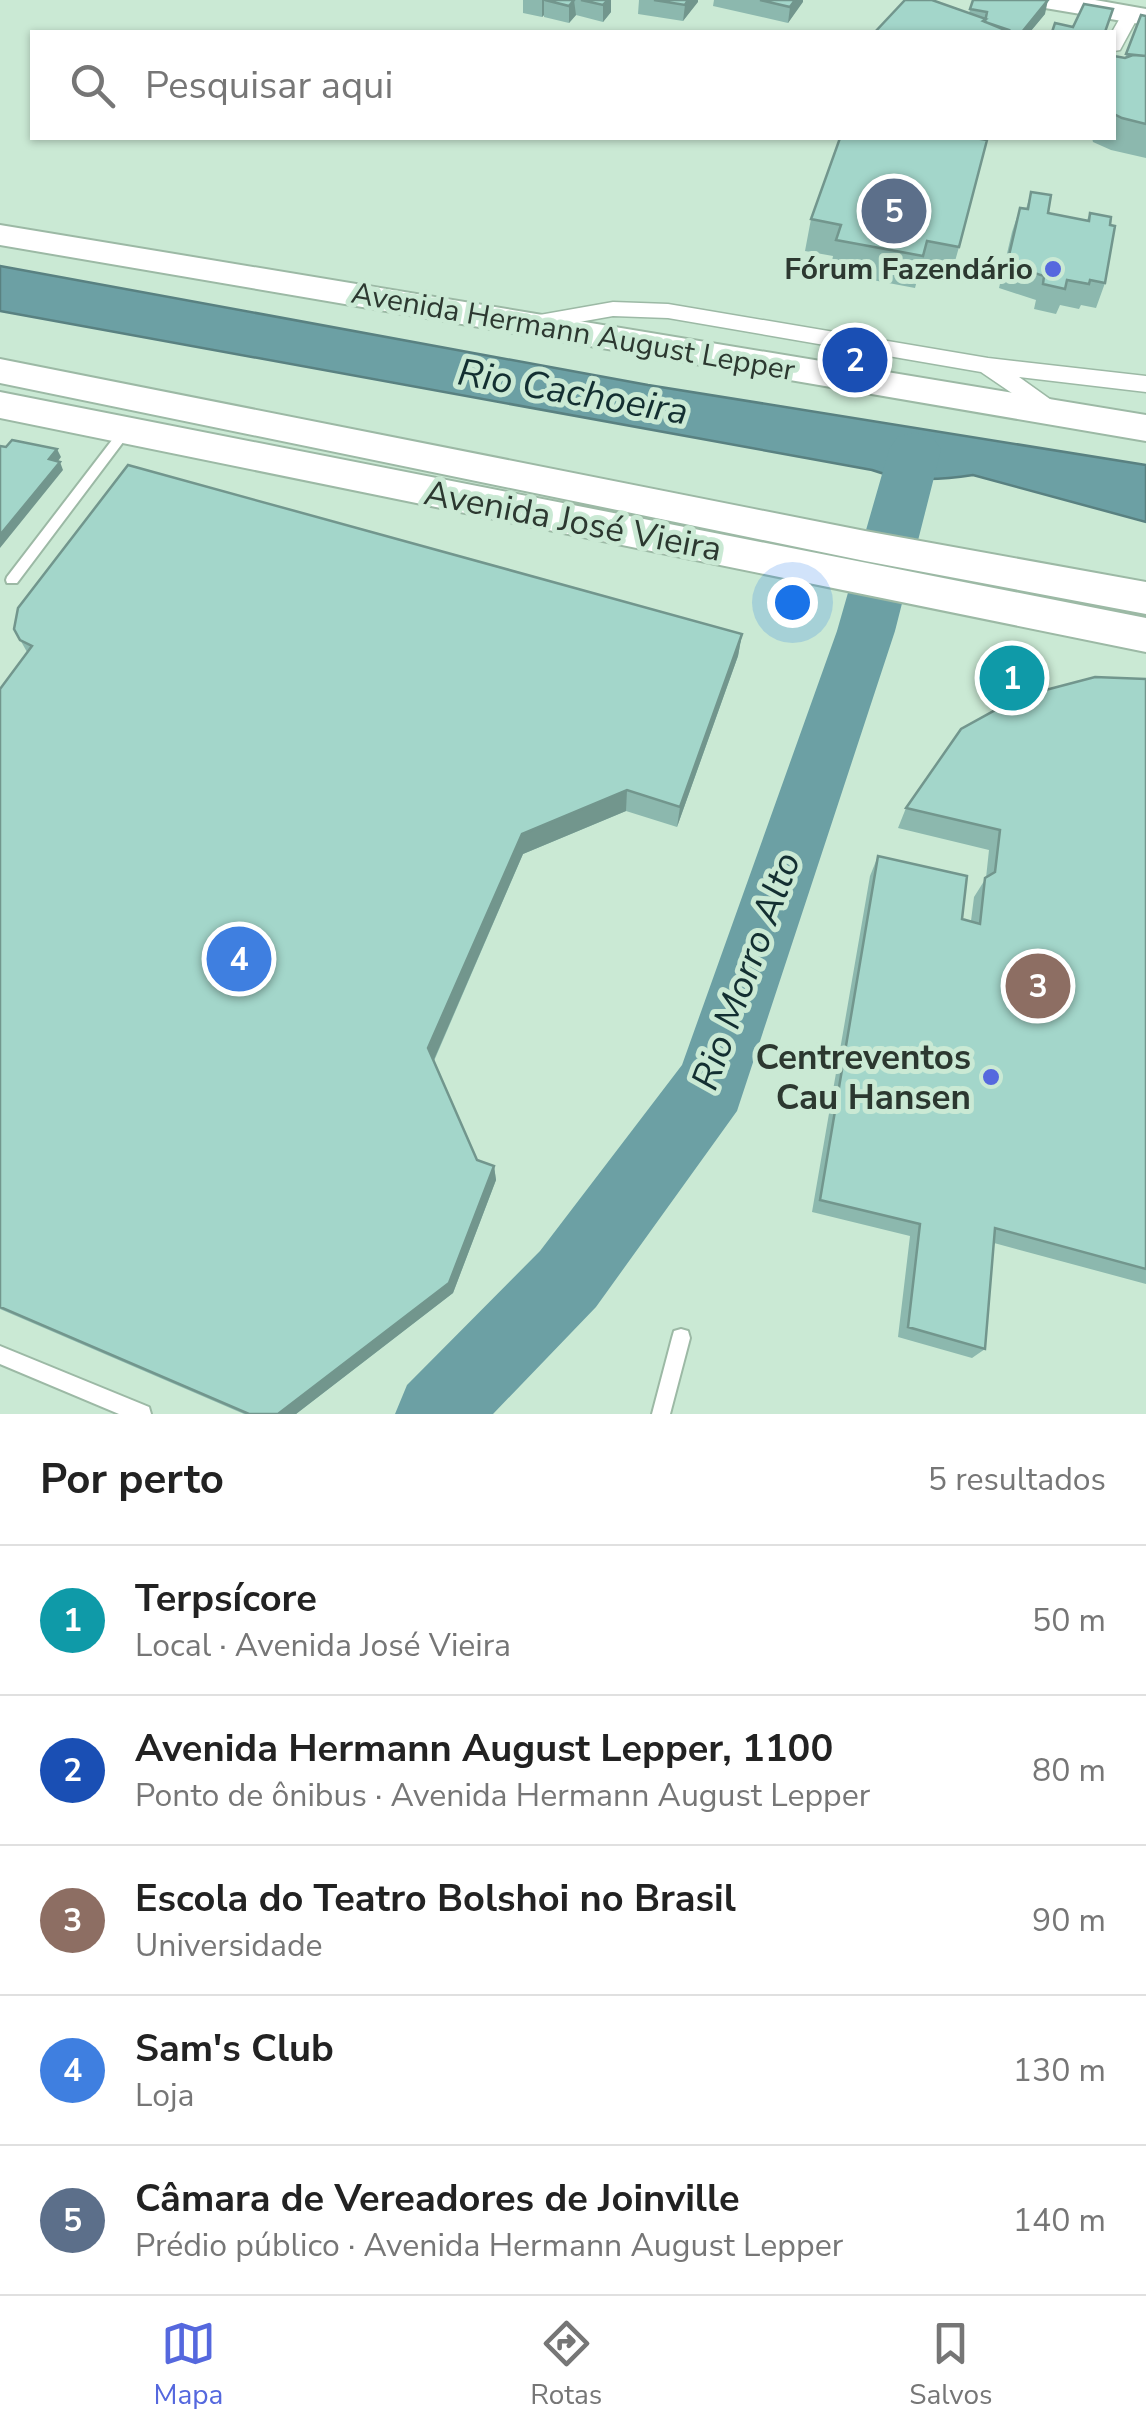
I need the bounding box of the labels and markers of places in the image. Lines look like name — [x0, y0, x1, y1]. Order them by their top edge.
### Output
pin: 5 — [862, 174, 926, 248]
place label: Fórum Fazendário — [784, 249, 1033, 290]
marker: Fórum Fazendário — [1042, 258, 1064, 280]
pin: 2 — [822, 322, 888, 398]
pin: 1 — [980, 640, 1044, 716]
pin: 4 — [206, 922, 272, 996]
pin: 3 — [1006, 948, 1070, 1024]
place label: Centreventos Cau Hansen — [755, 1034, 971, 1121]
marker: Centreventos Cau Hansen — [980, 1066, 1002, 1088]

